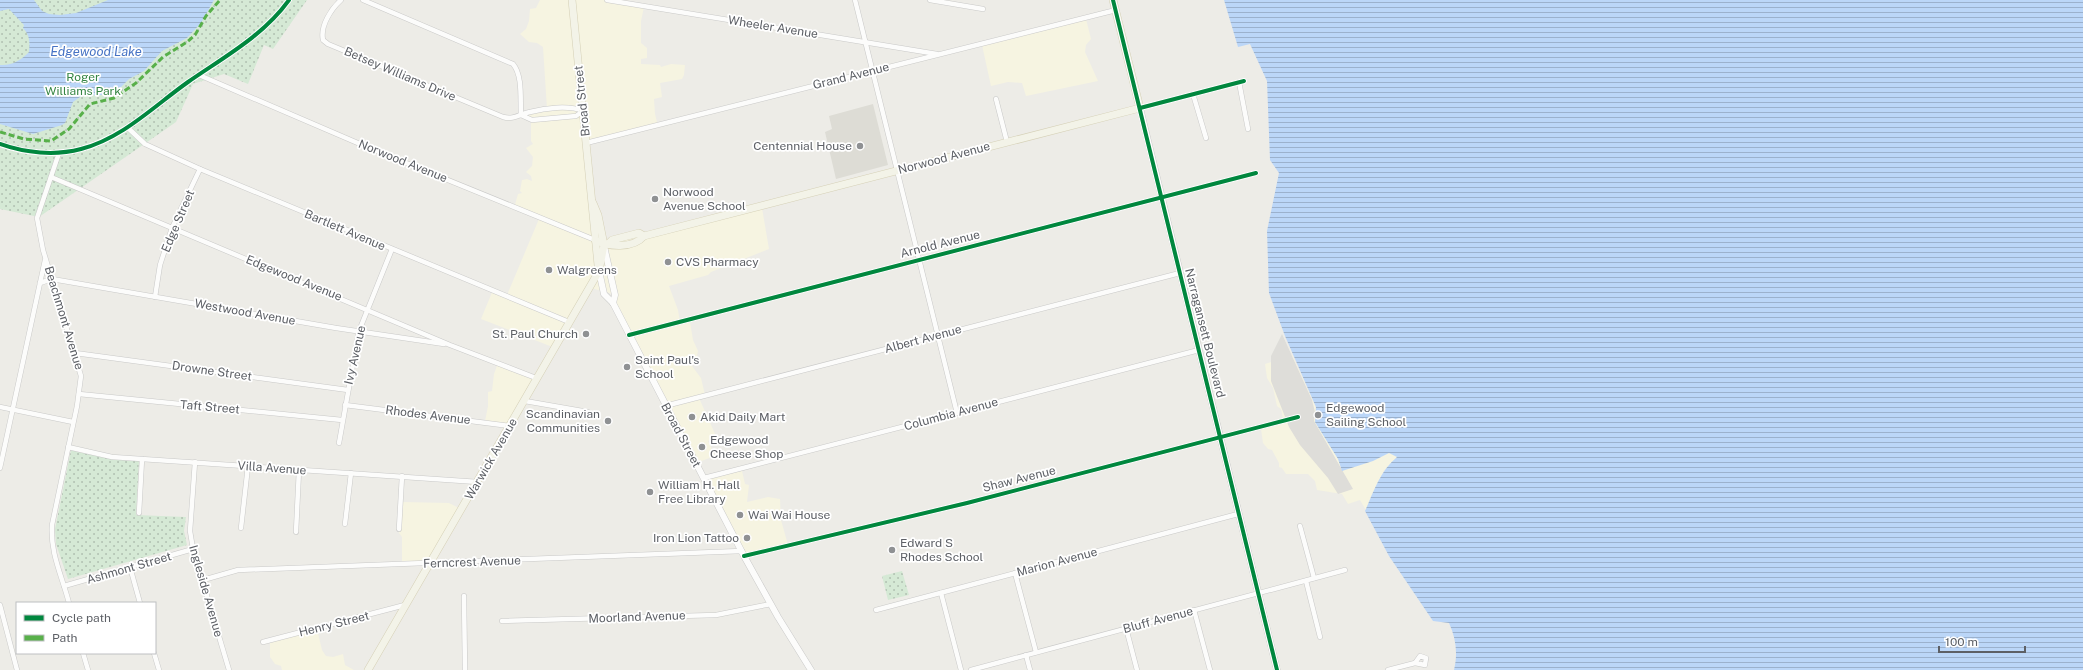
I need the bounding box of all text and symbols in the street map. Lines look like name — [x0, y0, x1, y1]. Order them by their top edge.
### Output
street label: Wheeler Avenue — [727, 13, 819, 41]
water label: Edgewood Lake — [50, 44, 142, 59]
street label: Betsey Williams Drive — [342, 44, 458, 104]
street label: Grand Avenue — [811, 60, 891, 92]
street label: Broad Street — [571, 65, 593, 137]
park label: Roger Williams Park — [45, 70, 121, 98]
street label: Norwood Avenue — [356, 137, 450, 185]
place label: Centennial House — [753, 139, 852, 153]
street label: Norwood Avenue — [896, 139, 992, 177]
marker: Centennial House — [855, 141, 865, 151]
place label: Norwood Avenue School — [663, 185, 746, 213]
street label: Edge Street — [159, 187, 198, 254]
marker: Norwood Avenue School — [650, 194, 660, 204]
street label: Bartlett Avenue — [302, 207, 388, 253]
street label: Arnold Avenue — [899, 227, 981, 261]
street label: Edgewood Avenue — [244, 252, 344, 304]
place label: CVS Pharmacy — [676, 255, 759, 269]
marker: CVS Pharmacy — [663, 257, 673, 267]
place label: Walgreens — [557, 263, 617, 277]
street label: Beachmont Avenue — [42, 265, 86, 372]
marker: Walgreens — [544, 265, 554, 275]
street label: Narragansett Boulevard — [1182, 267, 1228, 399]
street label: Westwood Avenue — [193, 296, 297, 328]
street label: Albert Avenue — [883, 322, 963, 356]
street label: Ivy Avenue — [341, 324, 369, 386]
place label: St. Paul Church — [492, 327, 578, 341]
marker: St. Paul Church — [581, 329, 591, 339]
place label: Saint Paul's School — [635, 353, 699, 381]
street label: Drowne Street — [171, 358, 253, 384]
marker: Saint Paul's School — [622, 362, 632, 372]
street label: Columbia Avenue — [902, 395, 1000, 433]
street label: Taft Street — [180, 397, 241, 417]
street label: Broad Street — [658, 400, 704, 470]
place label: Edgewood Sailing School — [1326, 401, 1407, 429]
street label: Rhodes Avenue — [385, 403, 472, 427]
place label: Scandinavian Communities — [526, 407, 600, 435]
place label: Akid Daily Mart — [700, 410, 786, 424]
marker: Edgewood Sailing School — [1313, 410, 1323, 420]
marker: Akid Daily Mart — [687, 412, 697, 422]
street label: Warwick Avenue — [462, 415, 520, 502]
marker: Scandinavian Communities — [603, 416, 613, 426]
place label: Edgewood Cheese Shop — [710, 433, 783, 461]
marker: Edgewood Cheese Shop — [697, 442, 707, 452]
street label: Villa Avenue — [237, 459, 307, 477]
street label: Shaw Avenue — [981, 463, 1057, 495]
place label: William H. Hall Free Library — [658, 478, 740, 506]
marker: William H. Hall Free Library — [645, 487, 655, 497]
place label: Wai Wai House — [748, 508, 831, 522]
marker: Wai Wai House — [735, 510, 745, 520]
place label: Iron Lion Tattoo — [653, 531, 739, 545]
marker: Iron Lion Tattoo — [742, 533, 752, 543]
place label: Edward S Rhodes School — [900, 536, 984, 564]
street label: Ingleside Avenue — [186, 543, 226, 639]
street label: Marion Avenue — [1015, 544, 1099, 579]
marker: Edward S Rhodes School — [887, 545, 897, 555]
street label: Ashmont Street — [85, 549, 173, 587]
street label: Ferncrest Avenue — [423, 553, 521, 571]
legend — [16, 602, 156, 654]
street label: Bluff Avenue — [1122, 604, 1195, 636]
street label: Henry Street — [297, 608, 371, 640]
street label: Moorland Avenue — [588, 608, 686, 626]
text: Cycle path — [52, 611, 111, 625]
scale bar — [1939, 628, 2025, 654]
text: Path — [52, 631, 78, 645]
text: 100 m — [1945, 635, 1978, 649]

